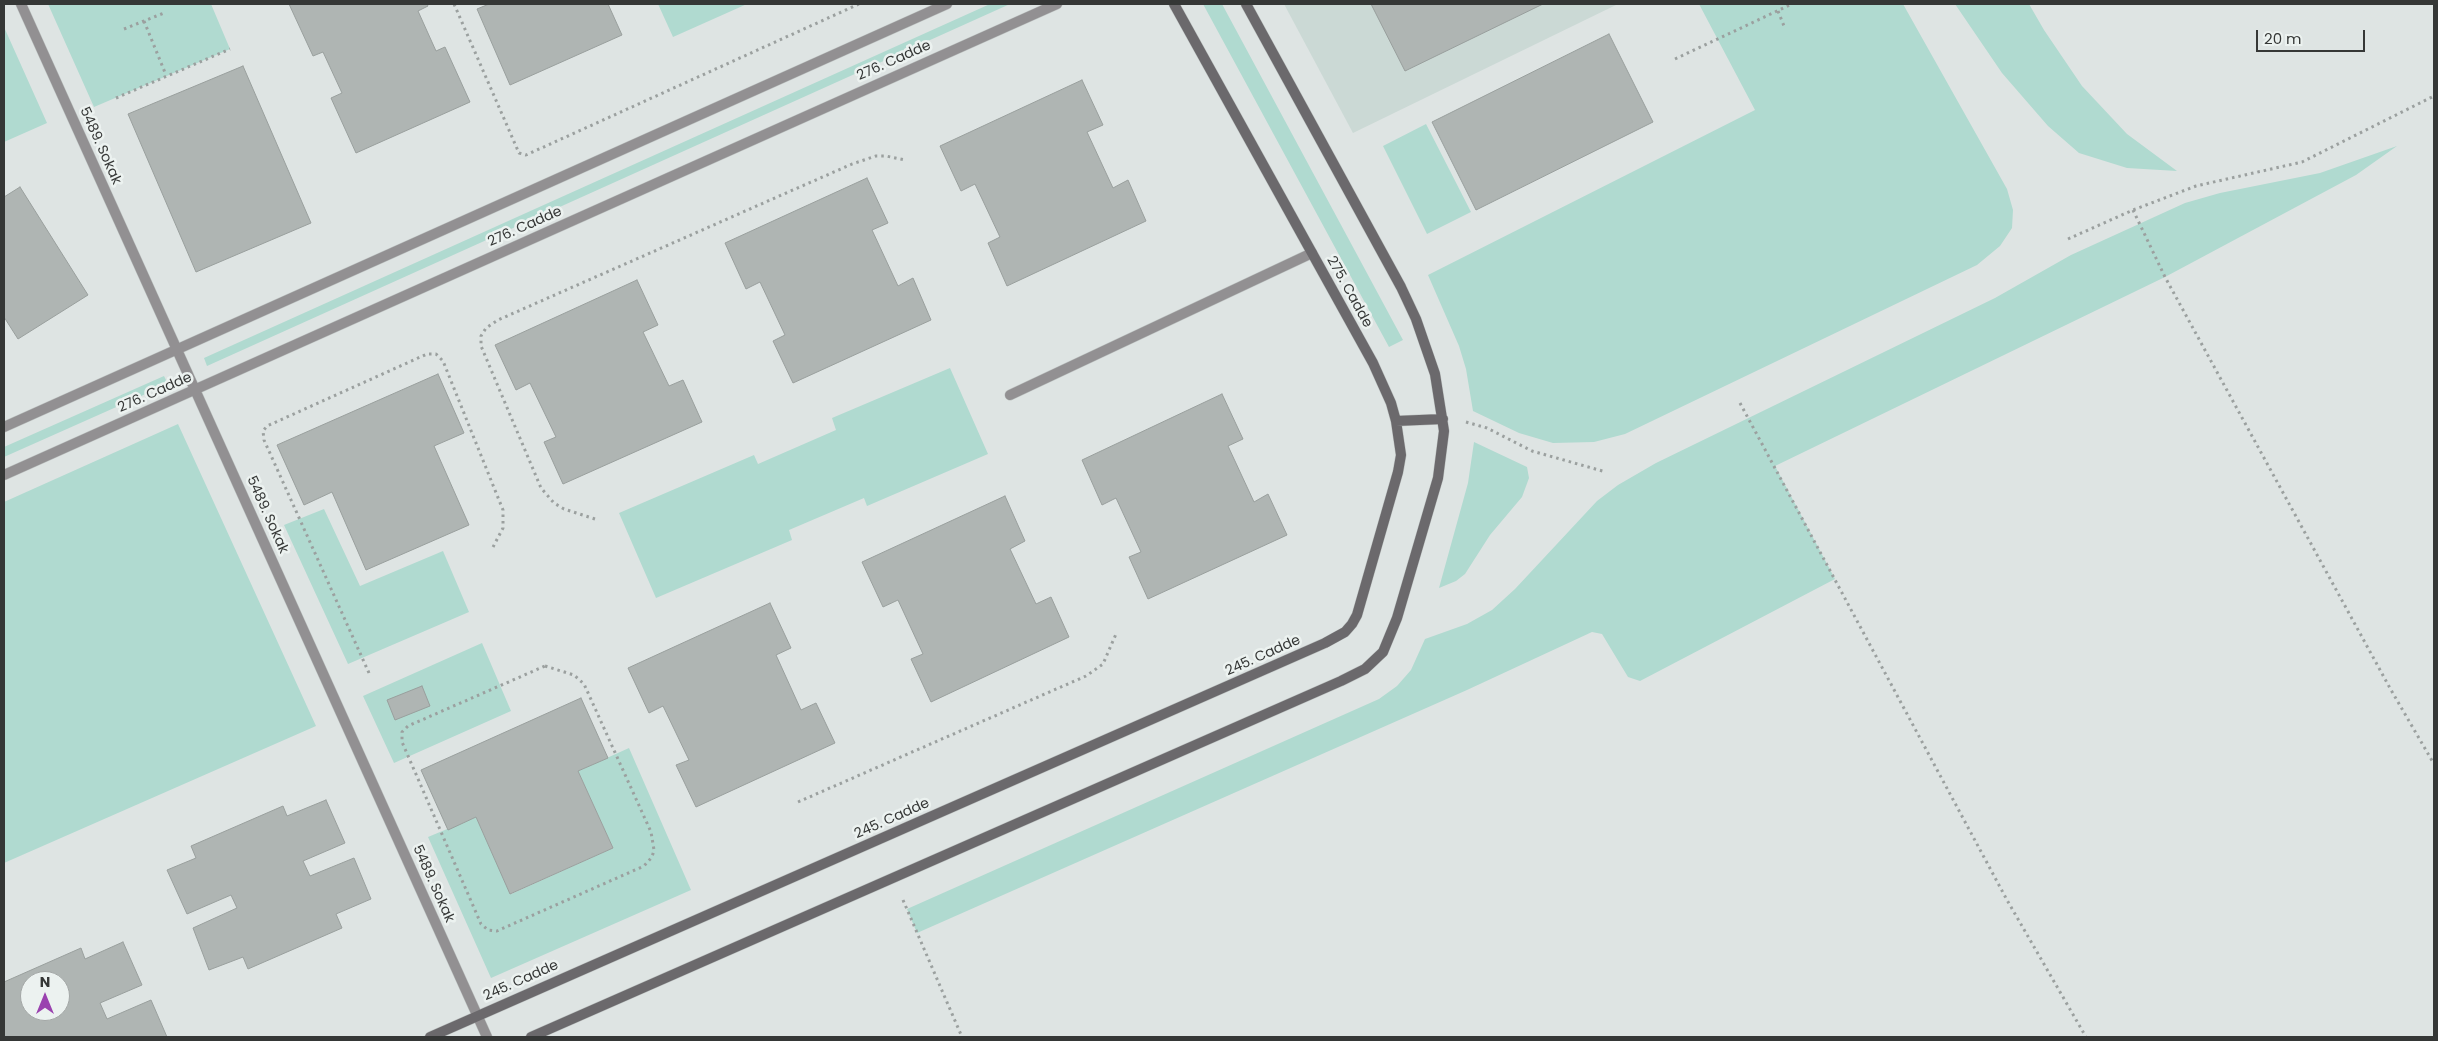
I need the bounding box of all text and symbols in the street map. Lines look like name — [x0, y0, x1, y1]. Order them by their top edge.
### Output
scale bar — [2258, 20, 2367, 52]
text: 20 m — [2264, 28, 2302, 49]
street label: 276. Cadde — [854, 37, 934, 85]
street label: 5489. Sokak — [75, 105, 125, 187]
street label: 276. Cadde — [485, 203, 565, 251]
street label: 275. Cadde — [1322, 253, 1376, 331]
street label: 276. Cadde — [115, 369, 195, 417]
street label: 5489. Sokak — [242, 474, 292, 556]
street label: 245. Cadde — [1223, 632, 1303, 680]
street label: 245. Cadde — [852, 795, 932, 843]
street label: 5489. Sokak — [408, 843, 458, 925]
street label: 245. Cadde — [481, 957, 561, 1005]
north arrow — [20, 971, 70, 1021]
text: N — [40, 972, 50, 992]

